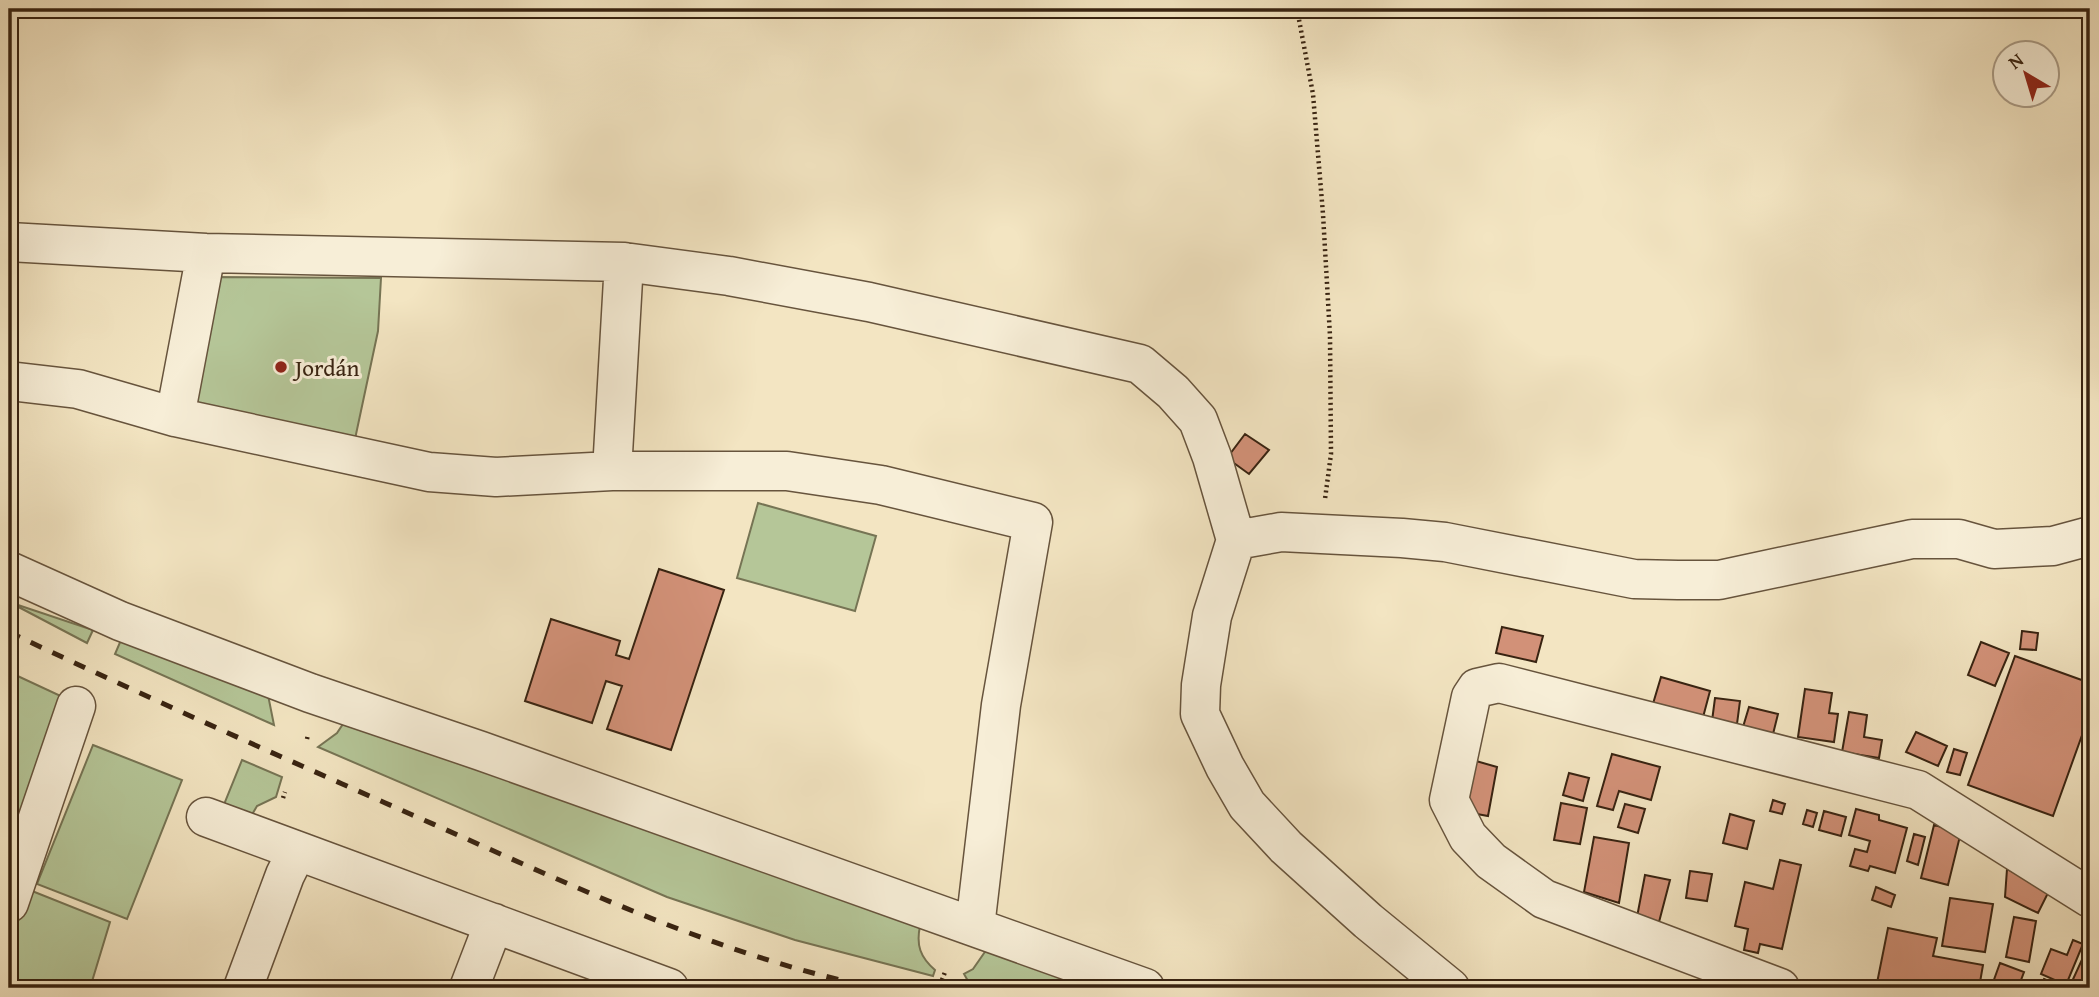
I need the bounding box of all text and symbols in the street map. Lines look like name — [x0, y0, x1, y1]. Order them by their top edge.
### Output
north arrow — [1990, 38, 2060, 108]
text: N — [2002, 45, 2029, 76]
place label: Jordán — [292, 351, 359, 384]
marker: Jordán — [273, 359, 289, 375]

